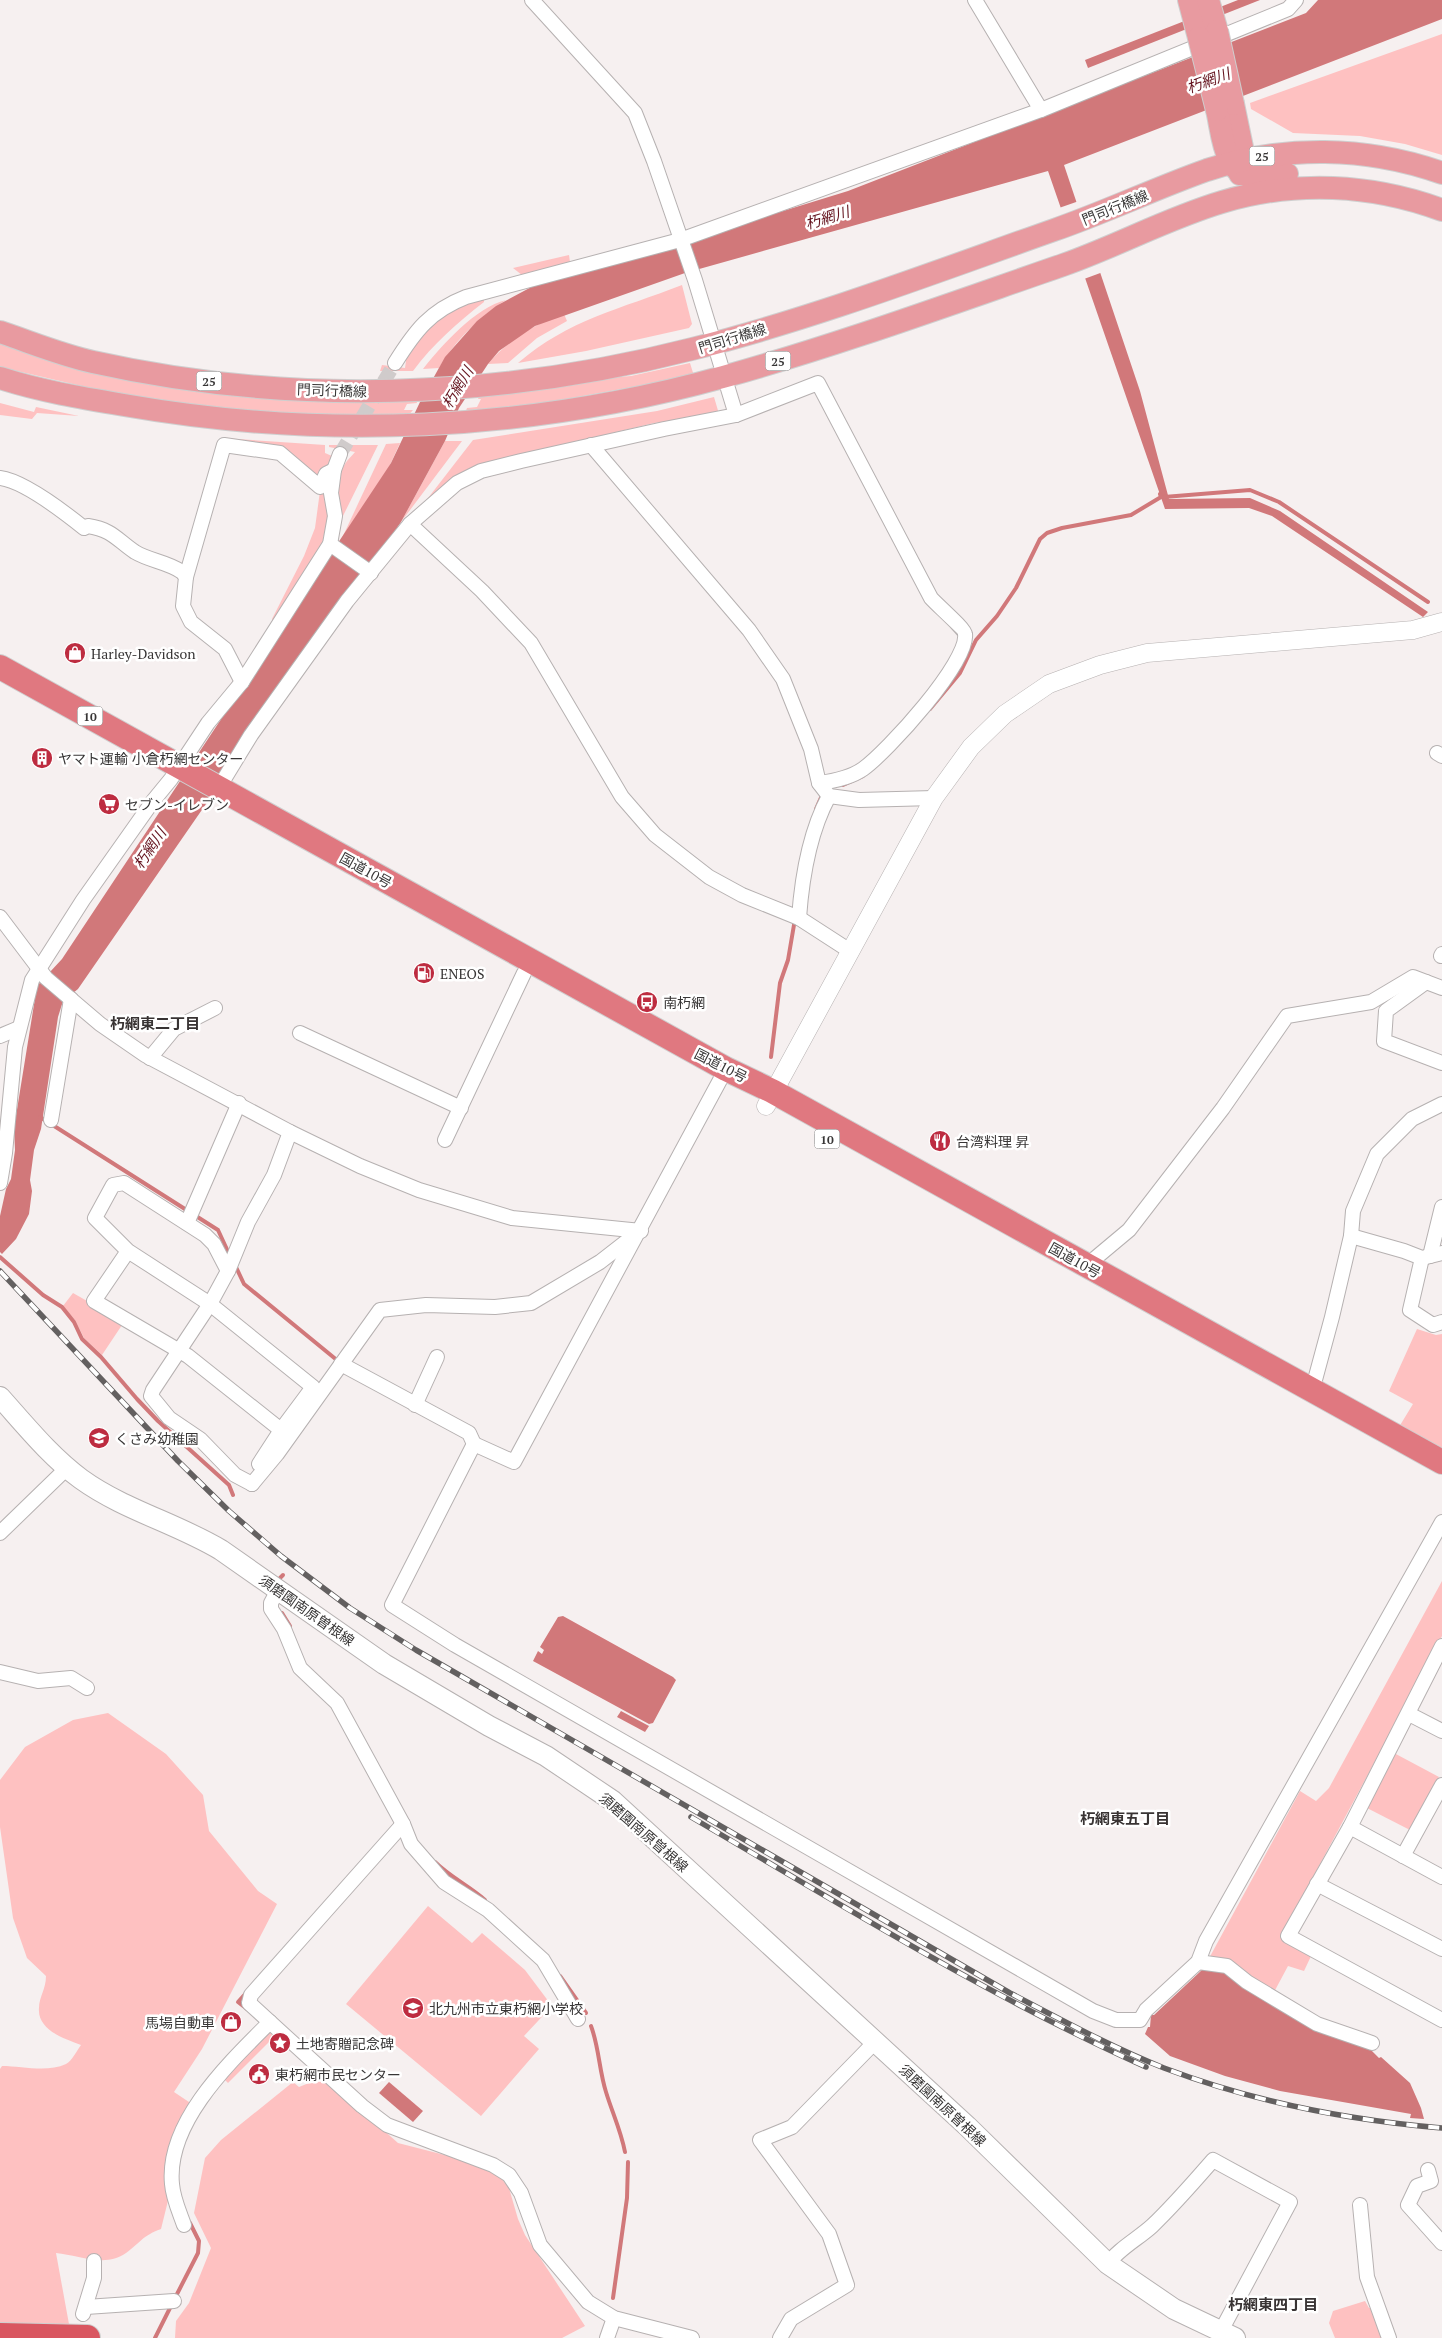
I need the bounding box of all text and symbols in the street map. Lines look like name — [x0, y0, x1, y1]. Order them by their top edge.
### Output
water label: 朽網川 — [1183, 62, 1234, 97]
road number: 25 — [1250, 146, 1274, 166]
street label: 門司行橋線 — [1079, 185, 1151, 229]
water label: 朽網川 — [803, 200, 853, 233]
street label: 門司行橋線 — [696, 319, 768, 357]
road number: 25 — [766, 352, 790, 371]
water label: 朽網川 — [437, 361, 478, 411]
road number: 25 — [196, 372, 222, 391]
street label: 門司行橋線 — [297, 379, 367, 401]
shop icon: Harley-Davidson — [63, 641, 87, 665]
place label: Harley-Davidson — [91, 644, 196, 663]
road number: 10 — [78, 706, 102, 726]
building icon: ヤマト運輸 小倉朽網センター — [30, 746, 54, 770]
place label: ヤマト運輸 小倉朽網センター — [58, 749, 243, 768]
supermarket icon: セブン-イレブン — [97, 792, 121, 816]
place label: セブン-イレブン — [125, 795, 229, 814]
water label: 朽網川 — [128, 822, 171, 872]
street label: 国道10号 — [336, 848, 396, 892]
fuel station icon: ENEOS — [412, 961, 436, 985]
place label: ENEOS — [440, 964, 484, 983]
bus stop icon: 南朽網 — [635, 990, 659, 1014]
place label: 南朽網 — [663, 993, 705, 1012]
district label: 朽網東二丁目 — [110, 1013, 200, 1033]
street label: 国道10号 — [691, 1044, 751, 1086]
restaurant icon: 台湾料理 昇 — [928, 1129, 952, 1153]
road number: 10 — [814, 1130, 840, 1148]
place label: 台湾料理 昇 — [956, 1132, 1029, 1151]
street label: 国道10号 — [1045, 1238, 1105, 1282]
school or university icon: くさみ幼稚園 — [87, 1426, 111, 1450]
place label: くさみ幼稚園 — [115, 1429, 199, 1448]
street label: 須磨園南原曽根線 — [256, 1570, 358, 1650]
street label: 須磨園南原曽根線 — [596, 1788, 692, 1876]
district label: 朽網東五丁目 — [1080, 1808, 1170, 1828]
school or university icon: 北九州市立東朽網小学校 — [401, 1996, 425, 2020]
place label: 北九州市立東朽網小学校 — [429, 1999, 583, 2018]
shop icon: 馬場自動車 — [219, 2010, 243, 2034]
place label: 馬場自動車 — [145, 2013, 215, 2032]
place icon: 土地寄贈記念碑 — [268, 2031, 292, 2055]
place label: 土地寄贈記念碑 — [296, 2034, 394, 2053]
street label: 須磨園南原曽根線 — [896, 2060, 990, 2150]
public building icon: 東朽網市民センター — [247, 2062, 271, 2086]
place label: 東朽網市民センター — [275, 2065, 401, 2084]
district label: 朽網東四丁目 — [1228, 2294, 1318, 2314]

